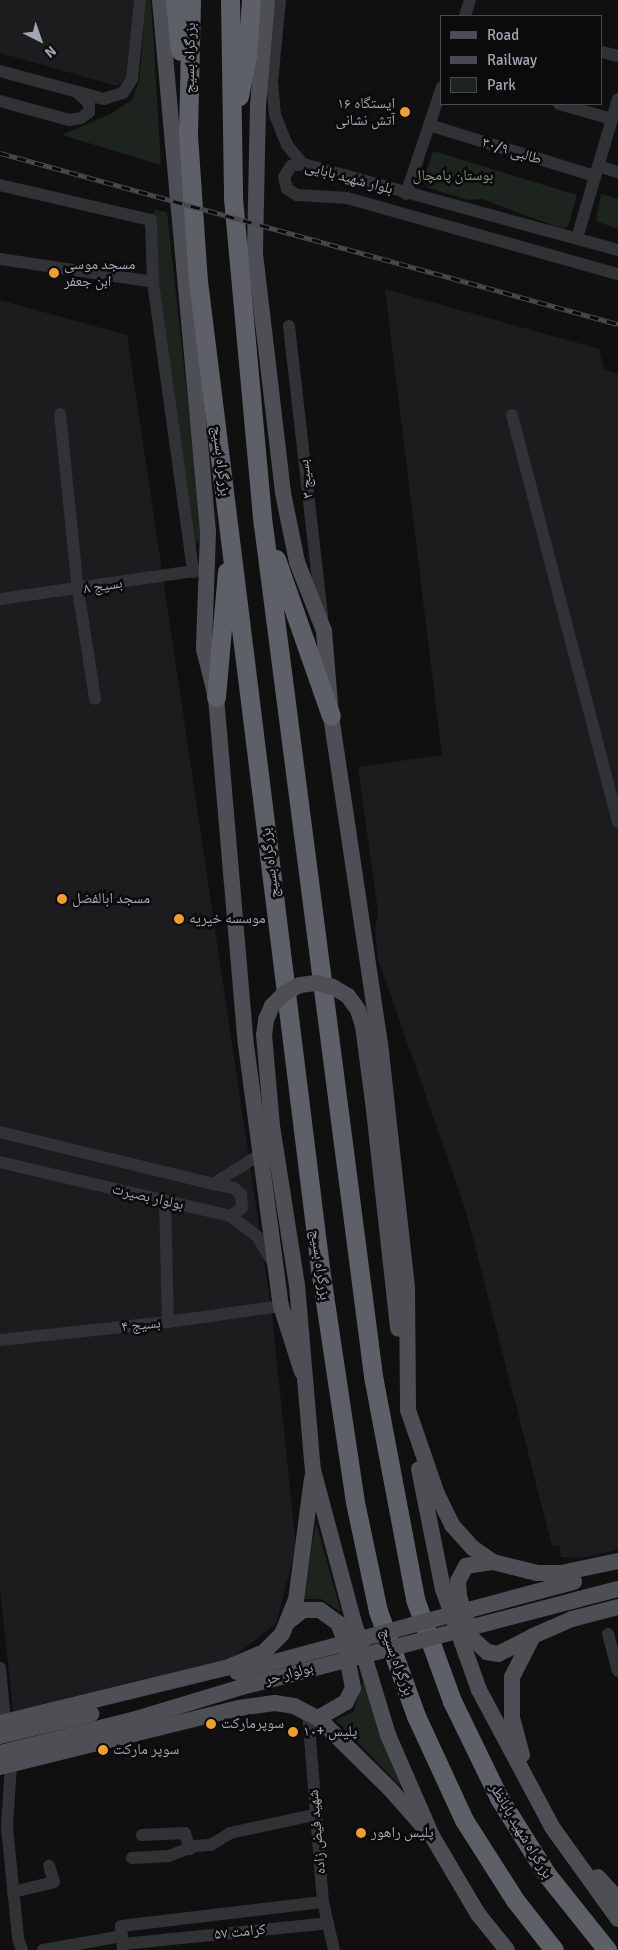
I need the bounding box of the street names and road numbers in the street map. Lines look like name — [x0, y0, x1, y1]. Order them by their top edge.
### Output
street label: بزرگراه بسیج — [180, 22, 200, 94]
street label: طالبی ۳۰/۹ — [480, 133, 544, 169]
street label: بلوار شهید بابایی — [303, 158, 395, 198]
street label: بزرگراه بسیج — [208, 425, 234, 497]
street label: بسیج ۳ — [295, 458, 317, 500]
street label: بسیج ۸ — [82, 574, 124, 598]
street label: بزرگراه بسیج — [257, 827, 283, 899]
street label: بولوار بصیرت — [110, 1180, 186, 1214]
street label: بزرگراه بسیج — [306, 1229, 334, 1301]
street label: بسیج ۴ — [120, 1314, 162, 1336]
street label: بزرگراه بسیج — [376, 1626, 418, 1698]
street label: بولوار حر — [263, 1659, 315, 1689]
street label: بزرگراه شهید بابانظر — [485, 1780, 557, 1882]
street label: شهید فیض زاده — [304, 1789, 330, 1875]
street label: کرامت ۵۷ — [213, 1920, 267, 1944]

